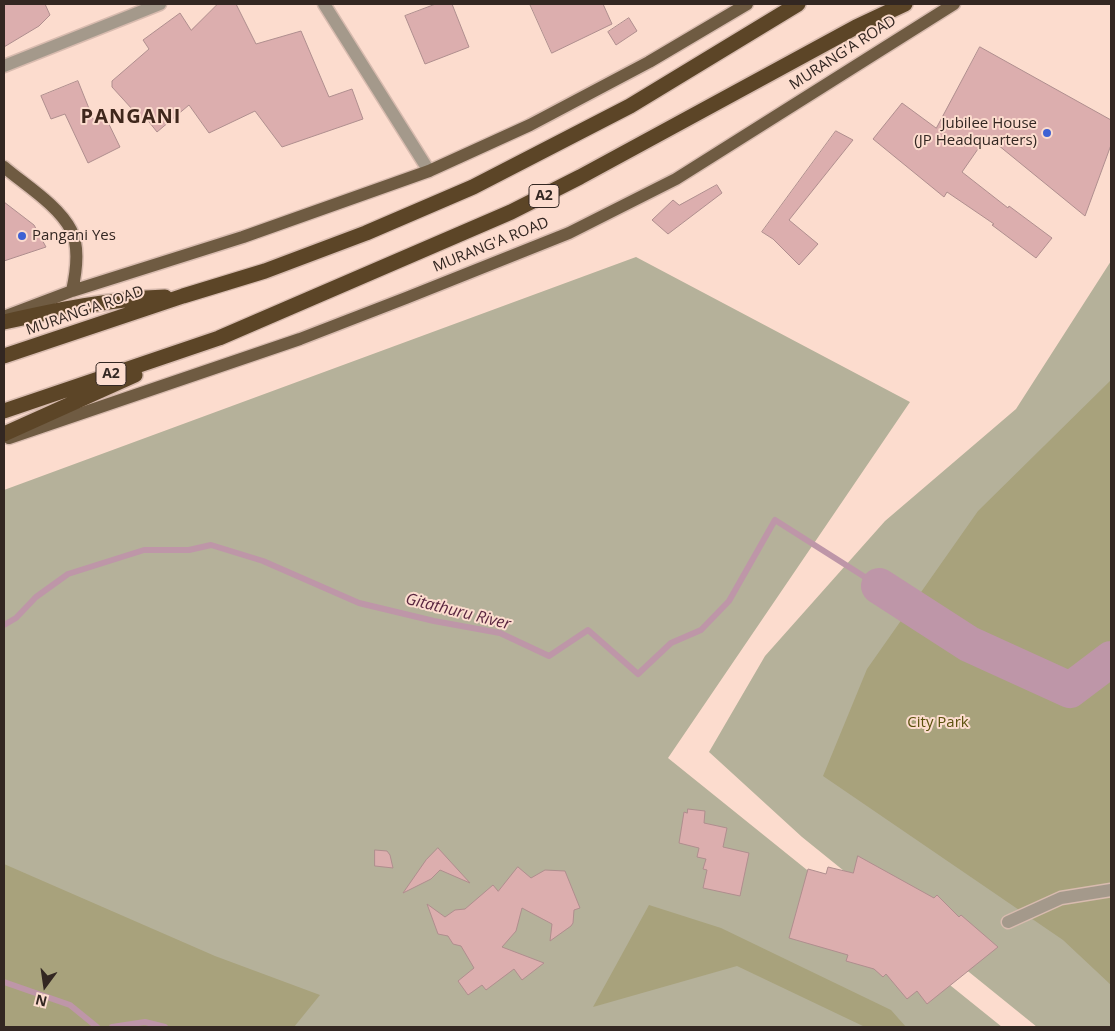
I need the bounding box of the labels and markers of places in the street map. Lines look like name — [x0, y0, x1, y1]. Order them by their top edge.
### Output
place label: Jubilee House (JP Headquarters) — [914, 115, 1037, 150]
marker: Jubilee House (JP Headquarters) — [1041, 127, 1053, 139]
place label: Pangani Yes — [32, 227, 116, 245]
marker: Pangani Yes — [16, 230, 28, 242]

